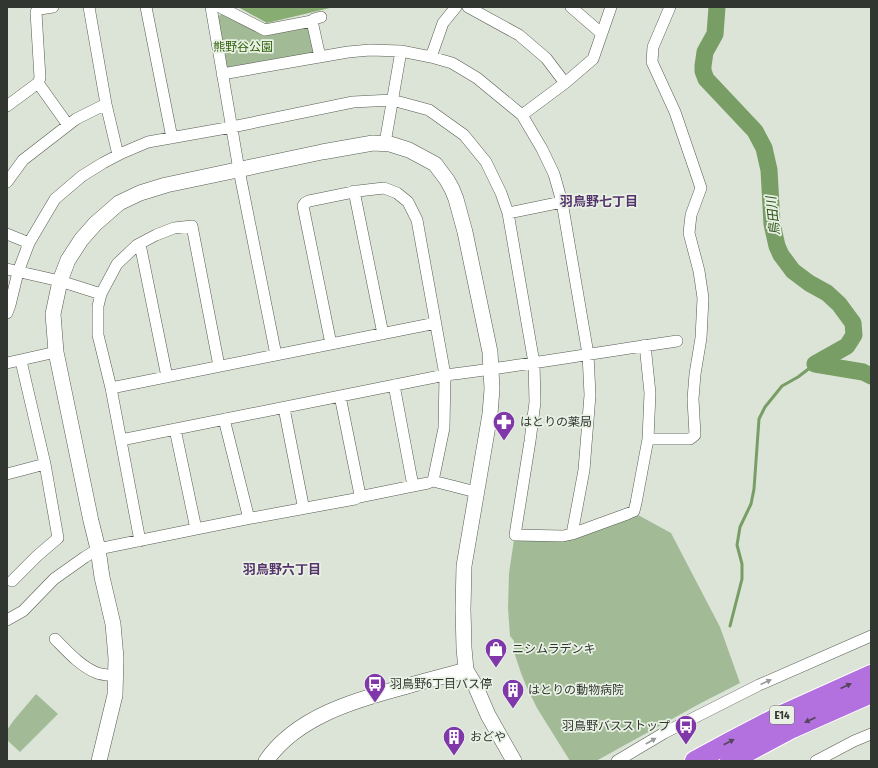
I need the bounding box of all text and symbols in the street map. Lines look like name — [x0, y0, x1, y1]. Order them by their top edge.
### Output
park label: 熊野谷公園 — [213, 40, 273, 54]
district label: 羽鳥野七丁目 — [560, 194, 638, 209]
water label: 鳥田川 — [763, 194, 782, 236]
pharmacy icon: はとりの薬局 — [491, 409, 517, 442]
place label: はとりの薬局 — [520, 415, 592, 429]
district label: 羽鳥野六丁目 — [243, 562, 321, 577]
shop icon: ニシムラデンキ — [483, 636, 509, 669]
place label: ニシムラデンキ — [512, 642, 595, 656]
bus stop icon: 羽鳥野6丁目バス停 — [362, 671, 388, 704]
place label: 羽鳥野6丁目バス停 — [390, 677, 492, 691]
building icon: はとりの動物病院 — [500, 677, 526, 710]
one-way arrow — [761, 679, 772, 685]
place label: はとりの動物病院 — [528, 683, 624, 697]
one-way arrow — [840, 683, 852, 689]
road number: E14 — [770, 706, 794, 724]
bus stop icon: 羽鳥野バスストップ — [673, 713, 699, 746]
one-way arrow — [803, 718, 815, 724]
place label: 羽鳥野バスストップ — [562, 719, 670, 733]
building icon: おどや — [441, 724, 467, 757]
place label: おどや — [470, 730, 506, 744]
one-way arrow — [645, 738, 657, 745]
one-way arrow — [723, 739, 735, 746]

